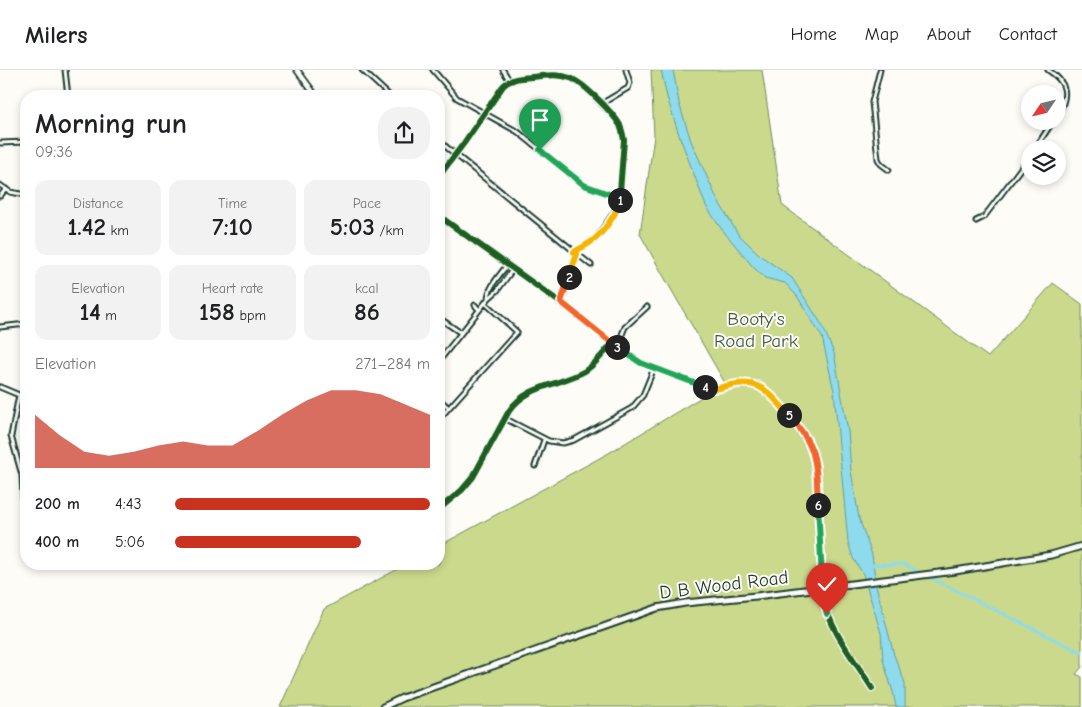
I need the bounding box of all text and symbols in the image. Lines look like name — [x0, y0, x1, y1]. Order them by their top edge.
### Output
text: Milers — [25, 21, 88, 49]
text: Home — [790, 24, 837, 45]
text: Map — [865, 24, 899, 45]
text: About — [927, 24, 971, 45]
text: Contact — [999, 24, 1057, 45]
north arrow — [1021, 85, 1066, 130]
map controls — [1021, 85, 1066, 185]
pin — [519, 99, 561, 150]
icon: arrive — [526, 106, 554, 134]
button: share — [378, 107, 430, 159]
text: Morning run — [35, 108, 187, 140]
button: layers — [1021, 140, 1066, 185]
text: 09:36 — [35, 143, 73, 161]
pin: 1 — [608, 188, 632, 212]
text: 1 — [618, 192, 623, 209]
text: Distance — [73, 195, 123, 212]
text: Time — [218, 195, 247, 212]
text: Pace — [353, 195, 381, 212]
text: 1.42 — [67, 212, 106, 241]
text: 7:10 — [212, 212, 253, 241]
text: 5:03 — [330, 212, 375, 241]
text: km — [106, 222, 129, 239]
text: /km — [375, 222, 404, 239]
pin: 2 — [556, 264, 582, 290]
text: 2 — [566, 269, 573, 286]
text: Elevation — [71, 280, 125, 297]
text: Heart rate — [202, 280, 263, 297]
text: kcal — [355, 280, 379, 297]
text: 14 — [79, 297, 101, 326]
text: 158 — [199, 297, 235, 326]
text: 86 — [354, 297, 380, 326]
text: m — [101, 307, 117, 324]
text: bpm — [235, 307, 266, 324]
park label: Booty's Road Park — [714, 308, 799, 352]
pin: 3 — [604, 334, 630, 360]
text: 3 — [614, 339, 621, 356]
text: Elevation — [35, 355, 96, 373]
text: 271–284 m — [355, 355, 430, 373]
pin: 4 — [692, 374, 718, 400]
text: 4 — [702, 379, 709, 396]
pin: 5 — [776, 402, 802, 428]
text: 5 — [786, 407, 793, 424]
pin: 6 — [806, 492, 830, 518]
text: 200 m — [35, 495, 80, 513]
text: 4:43 — [115, 495, 141, 513]
text: 6 — [815, 497, 822, 514]
text: 400 m — [35, 533, 79, 551]
text: 5:06 — [115, 533, 145, 551]
pin — [806, 563, 848, 614]
street label: D B Wood Road — [658, 566, 790, 604]
icon: check — [813, 570, 841, 598]

